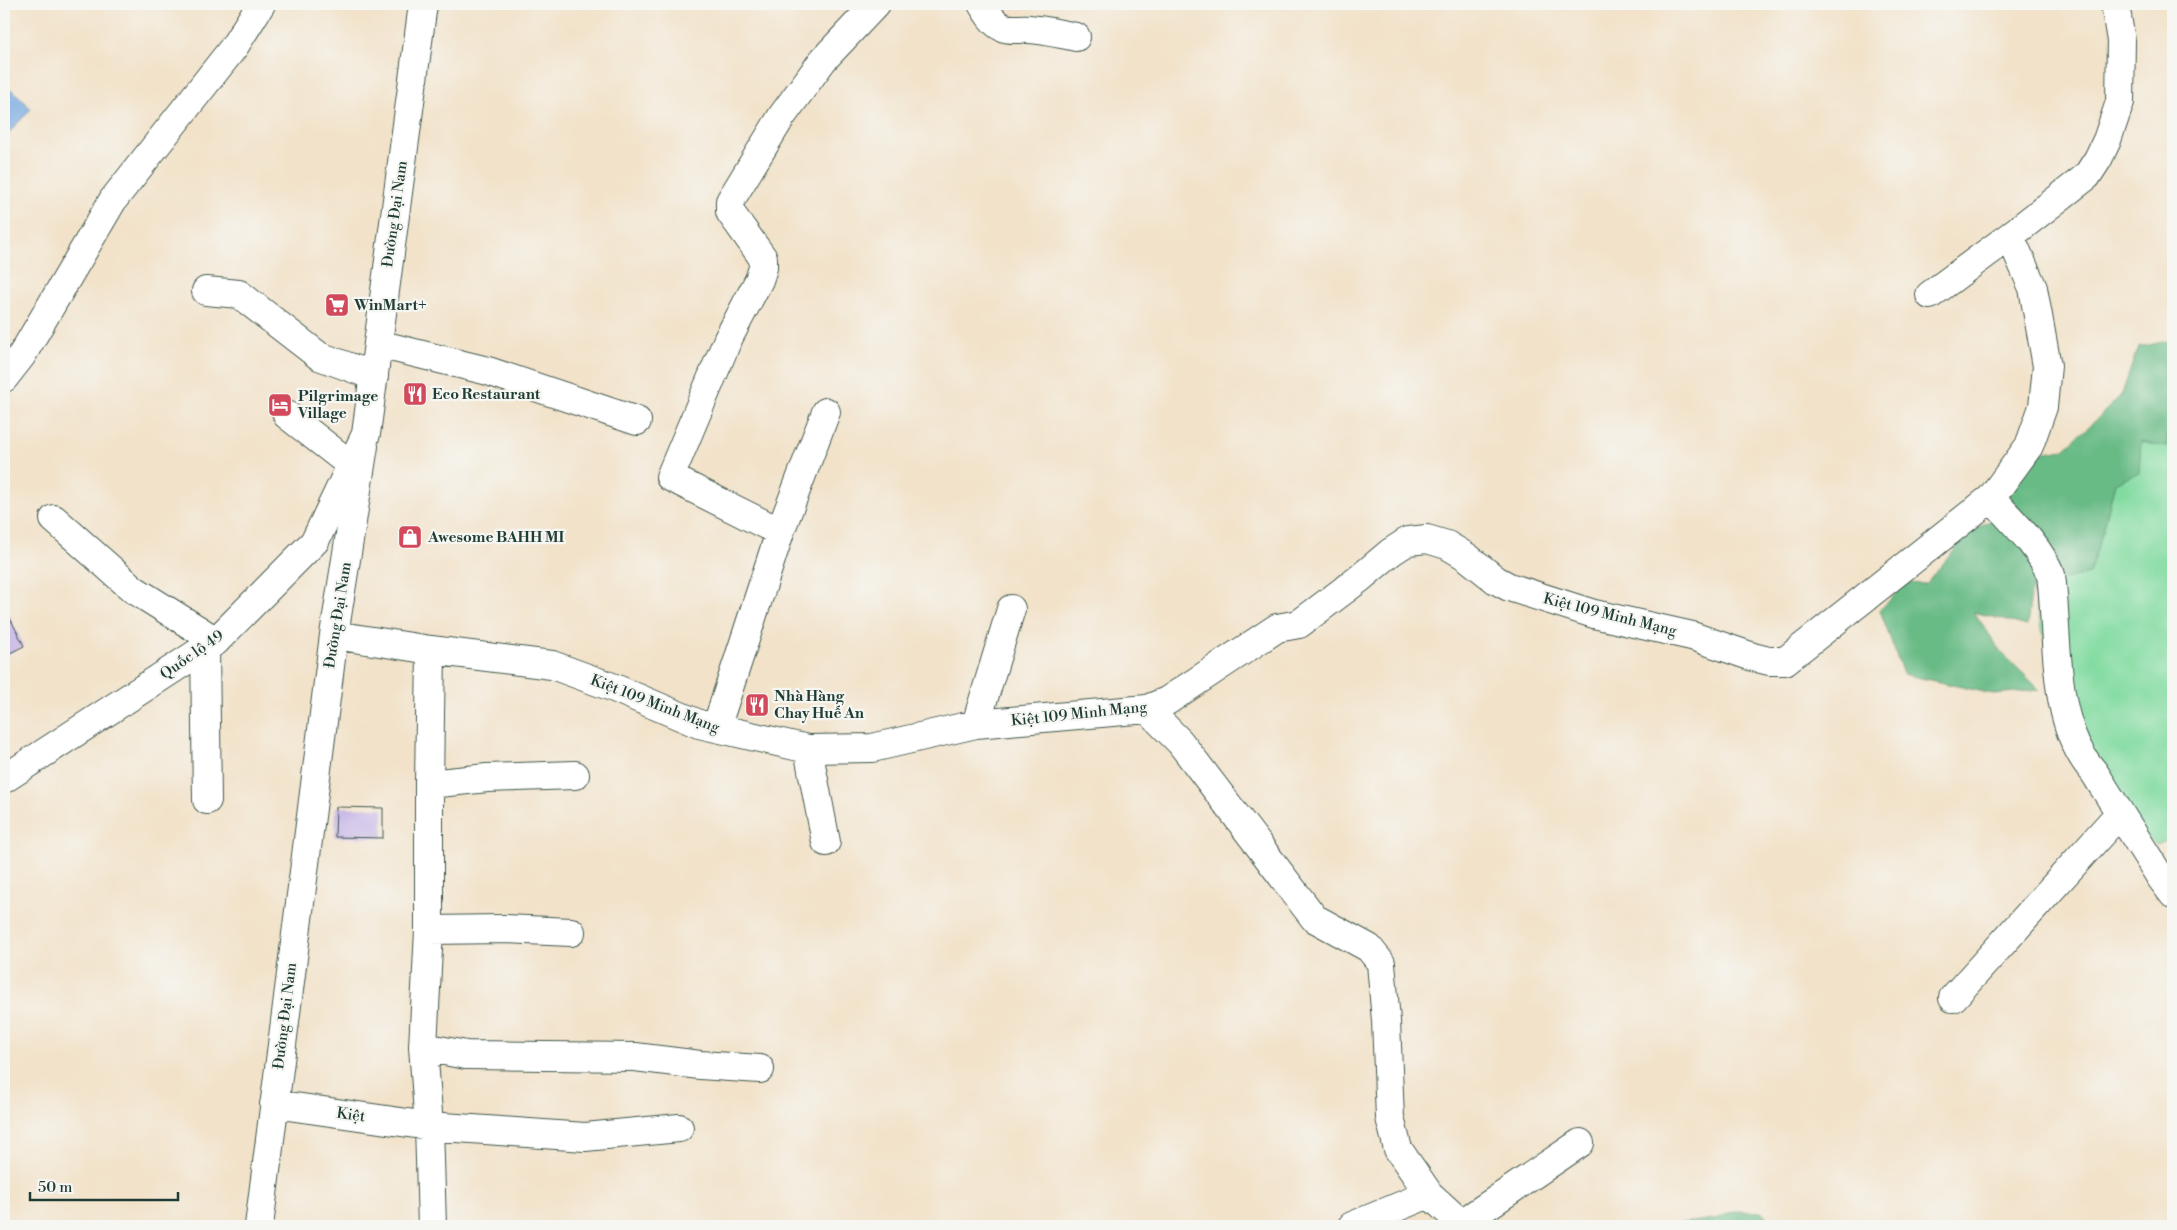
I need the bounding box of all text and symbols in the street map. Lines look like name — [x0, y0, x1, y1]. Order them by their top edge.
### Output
street label: Đường Đại Nam — [378, 160, 412, 268]
supermarket icon: WinMart+ — [324, 292, 350, 318]
place label: WinMart+ — [353, 296, 427, 315]
restaurant icon: Eco Restaurant — [402, 381, 428, 407]
place label: Eco Restaurant — [432, 385, 541, 404]
place label: Pilgrimage Village — [297, 387, 378, 423]
hotel icon: Pilgrimage Village — [267, 392, 293, 418]
shop icon: Awesome BAHH MI — [397, 524, 423, 550]
place label: Awesome BAHH MI — [427, 528, 565, 547]
street label: Đường Đại Nam — [320, 560, 356, 670]
street label: Kiệt 109 Minh Mạng — [1541, 589, 1679, 641]
street label: Quốc lộ 49 — [157, 626, 227, 684]
street label: Kiệt 109 Minh Mạng — [588, 671, 722, 737]
place label: Nhà Hàng Chay Huế An — [774, 687, 865, 723]
restaurant icon: Nhà Hàng Chay Huế An — [744, 692, 770, 718]
street label: Kiệt 109 Minh Mạng — [1010, 697, 1148, 731]
street label: Đường Đại Nam — [269, 962, 301, 1070]
street label: Kiệt — [335, 1104, 367, 1127]
scale bar — [30, 1170, 178, 1202]
text: 50 m — [38, 1178, 72, 1197]

